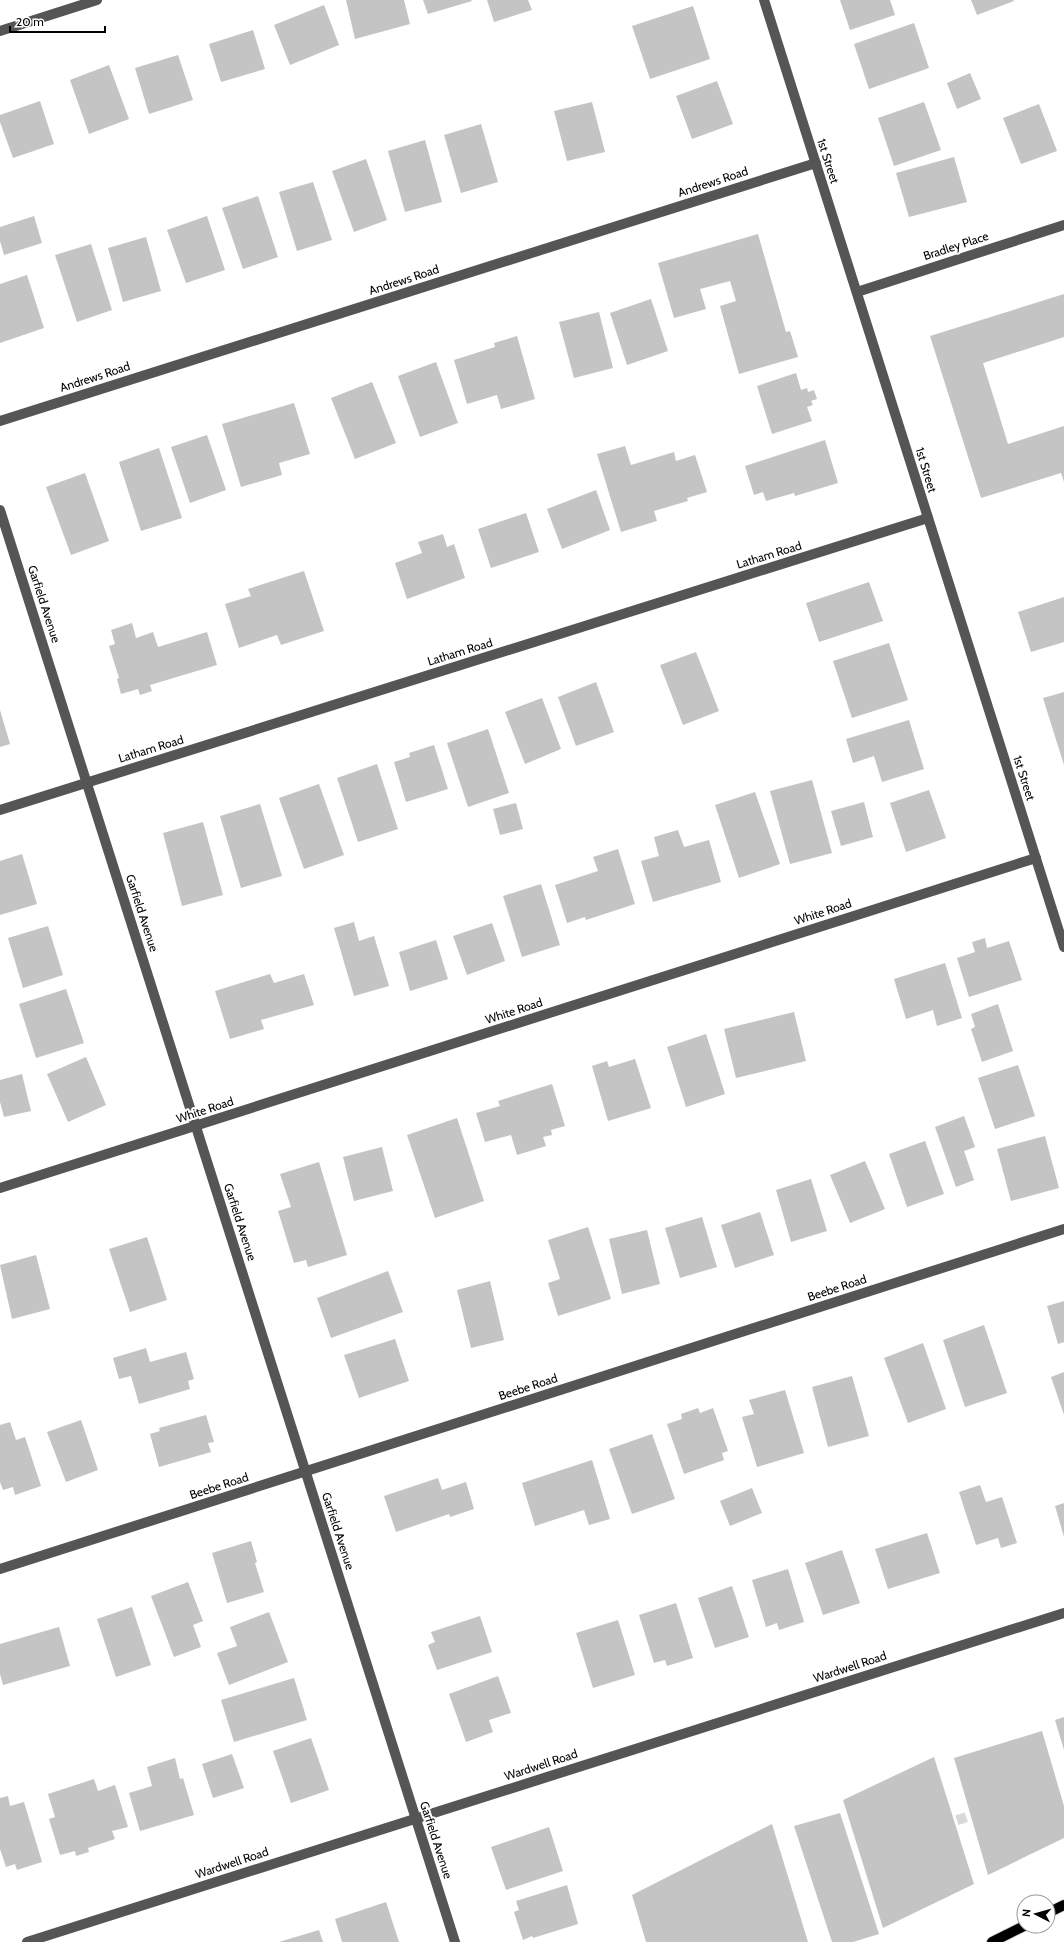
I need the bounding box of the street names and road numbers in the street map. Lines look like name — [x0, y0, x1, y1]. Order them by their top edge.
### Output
street label: 1st Street — [814, 136, 843, 185]
street label: Andrews Road — [676, 163, 750, 200]
street label: Bradley Place — [921, 228, 990, 263]
street label: Andrews Road — [367, 261, 441, 298]
street label: Andrews Road — [58, 358, 132, 395]
street label: 1st Street — [913, 445, 940, 494]
street label: Latham Road — [735, 538, 803, 572]
street label: Garfield Avenue — [25, 563, 64, 644]
street label: Latham Road — [426, 635, 494, 669]
street label: Latham Road — [117, 732, 185, 766]
street label: 1st Street — [1010, 753, 1039, 802]
street label: Garfield Avenue — [123, 872, 162, 953]
street label: White Road — [792, 895, 853, 928]
street label: White Road — [483, 994, 544, 1027]
street label: White Road — [174, 1093, 235, 1126]
street label: Garfield Avenue — [221, 1181, 260, 1262]
street label: Beebe Road — [806, 1271, 868, 1304]
street label: Beebe Road — [497, 1370, 559, 1403]
street label: Beebe Road — [188, 1469, 250, 1502]
street label: Garfield Avenue — [319, 1490, 358, 1571]
street label: Wardwell Road — [811, 1648, 888, 1685]
street label: Wardwell Road — [502, 1746, 579, 1783]
street label: Garfield Avenue — [417, 1799, 456, 1880]
street label: Wardwell Road — [193, 1844, 270, 1881]

